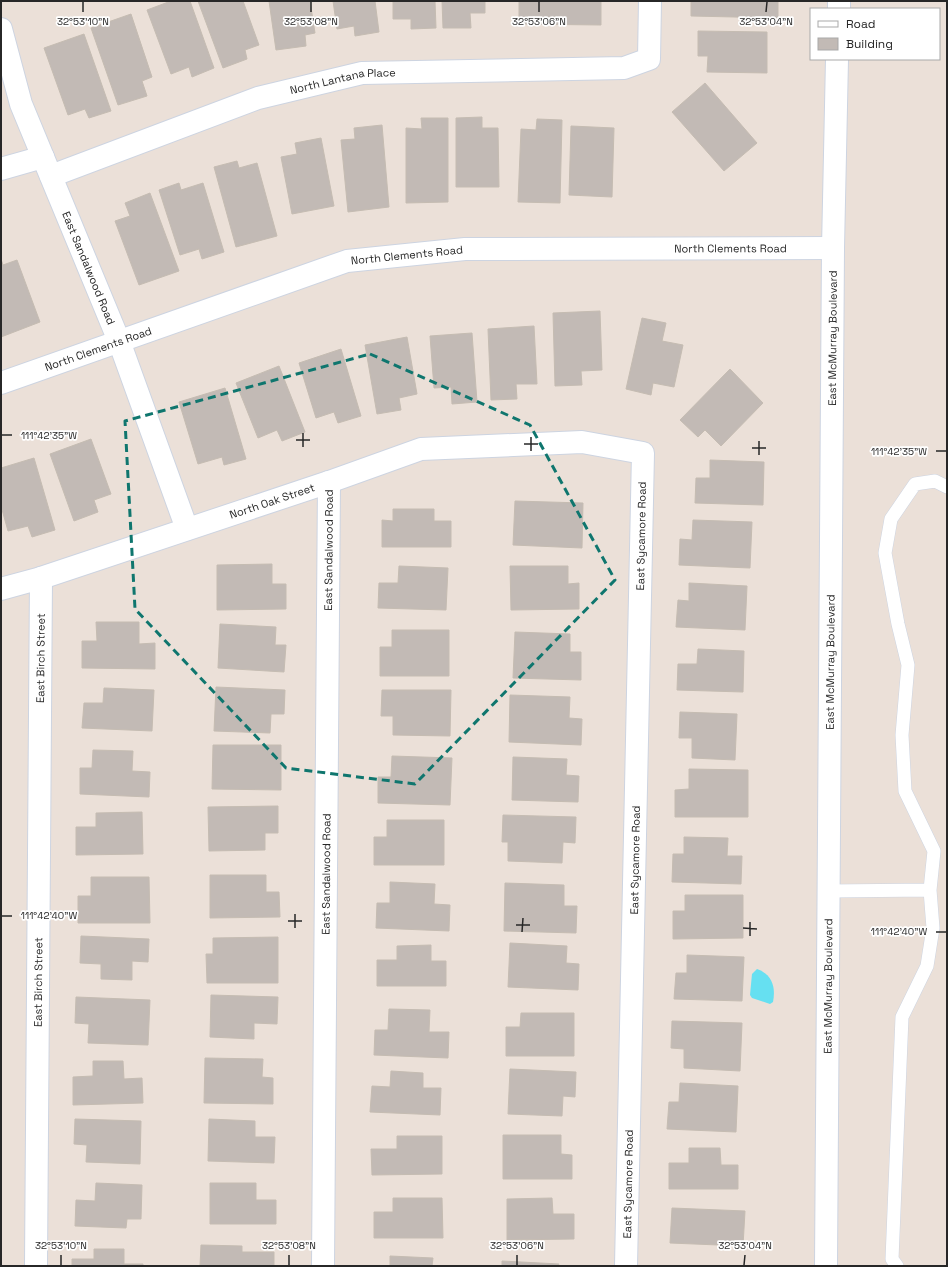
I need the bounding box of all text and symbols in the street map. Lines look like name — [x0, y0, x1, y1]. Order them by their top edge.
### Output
legend — [810, 8, 940, 60]
text: 32°53'10"N — [57, 15, 109, 28]
text: 32°53'08"N — [284, 15, 338, 28]
text: 32°53'06"N — [512, 15, 566, 28]
text: 32°53'04"N — [739, 15, 793, 28]
text: Road — [846, 16, 875, 32]
text: Building — [846, 36, 893, 52]
street label: North Lantana Place — [288, 65, 396, 97]
street label: East Sandalwood Road — [59, 209, 118, 327]
street label: North Clements Road — [674, 241, 787, 255]
street label: North Clements Road — [350, 242, 463, 268]
street label: East McMurray Boulevard — [825, 270, 840, 406]
street label: North Clements Road — [43, 323, 154, 374]
text: 111°42'35"W — [21, 429, 77, 442]
text: 111°42'35"W — [871, 445, 927, 458]
street label: North Oak Street — [228, 480, 316, 522]
street label: East Sycamore Road — [633, 481, 649, 591]
street label: East Sandalwood Road — [321, 489, 336, 611]
street label: East McMurray Boulevard — [823, 594, 838, 730]
street label: East Birch Street — [33, 613, 48, 703]
street label: East Sycamore Road — [627, 805, 643, 915]
street label: East Sandalwood Road — [319, 813, 333, 935]
text: 111°42'40"W — [21, 909, 77, 922]
street label: East McMurray Boulevard — [820, 918, 835, 1054]
text: 111°42'40"W — [871, 925, 927, 938]
street label: East Birch Street — [31, 937, 45, 1027]
street label: East Sycamore Road — [620, 1129, 636, 1239]
text: 32°53'10"N — [35, 1239, 87, 1252]
text: 32°53'08"N — [262, 1239, 316, 1252]
text: 32°53'06"N — [490, 1239, 544, 1252]
text: 32°53'04"N — [718, 1239, 772, 1252]

